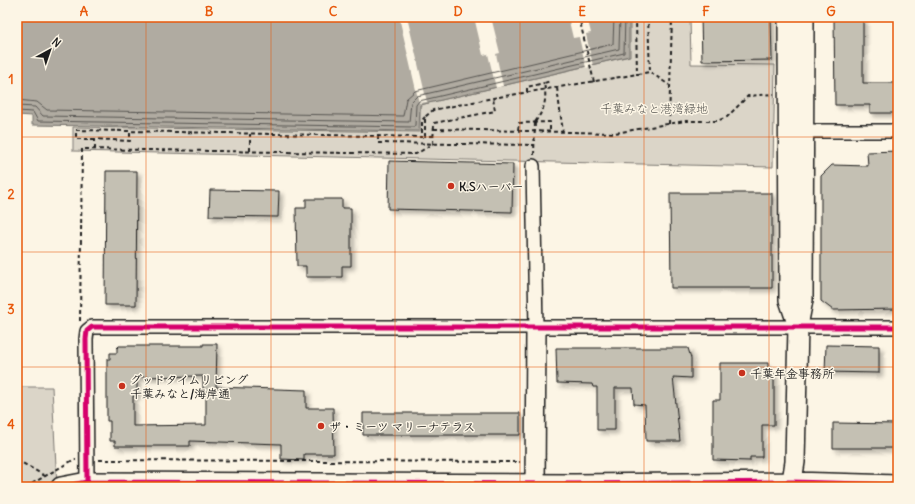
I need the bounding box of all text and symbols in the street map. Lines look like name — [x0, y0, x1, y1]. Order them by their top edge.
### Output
text: A — [80, 3, 89, 20]
text: B — [205, 3, 214, 20]
text: C — [329, 3, 338, 20]
text: D — [453, 3, 463, 20]
text: E — [578, 3, 586, 20]
text: F — [702, 3, 710, 20]
text: G — [826, 3, 836, 20]
north arrow — [30, 30, 70, 70]
text: N — [49, 35, 64, 50]
text: 1 — [8, 71, 14, 88]
park label: 千葉みなと港湾緑地 — [600, 101, 708, 116]
place label: K.Sハーバー — [459, 179, 524, 194]
marker: K.Sハーバー — [446, 181, 456, 191]
text: 2 — [7, 186, 15, 203]
text: 3 — [7, 301, 15, 318]
place label: 千葉年金事務所 — [750, 366, 835, 381]
marker: 千葉年金事務所 — [737, 368, 747, 378]
place label: グッドタイムリビング 千葉みなと/海岸通 — [130, 372, 249, 401]
marker: グッドタイムリビング 千葉みなと/海岸通 — [117, 381, 127, 391]
text: 4 — [7, 416, 15, 433]
place label: ザ・ミーツ マリーナテラス — [329, 419, 475, 434]
marker: ザ・ミーツ マリーナテラス — [316, 421, 326, 431]

